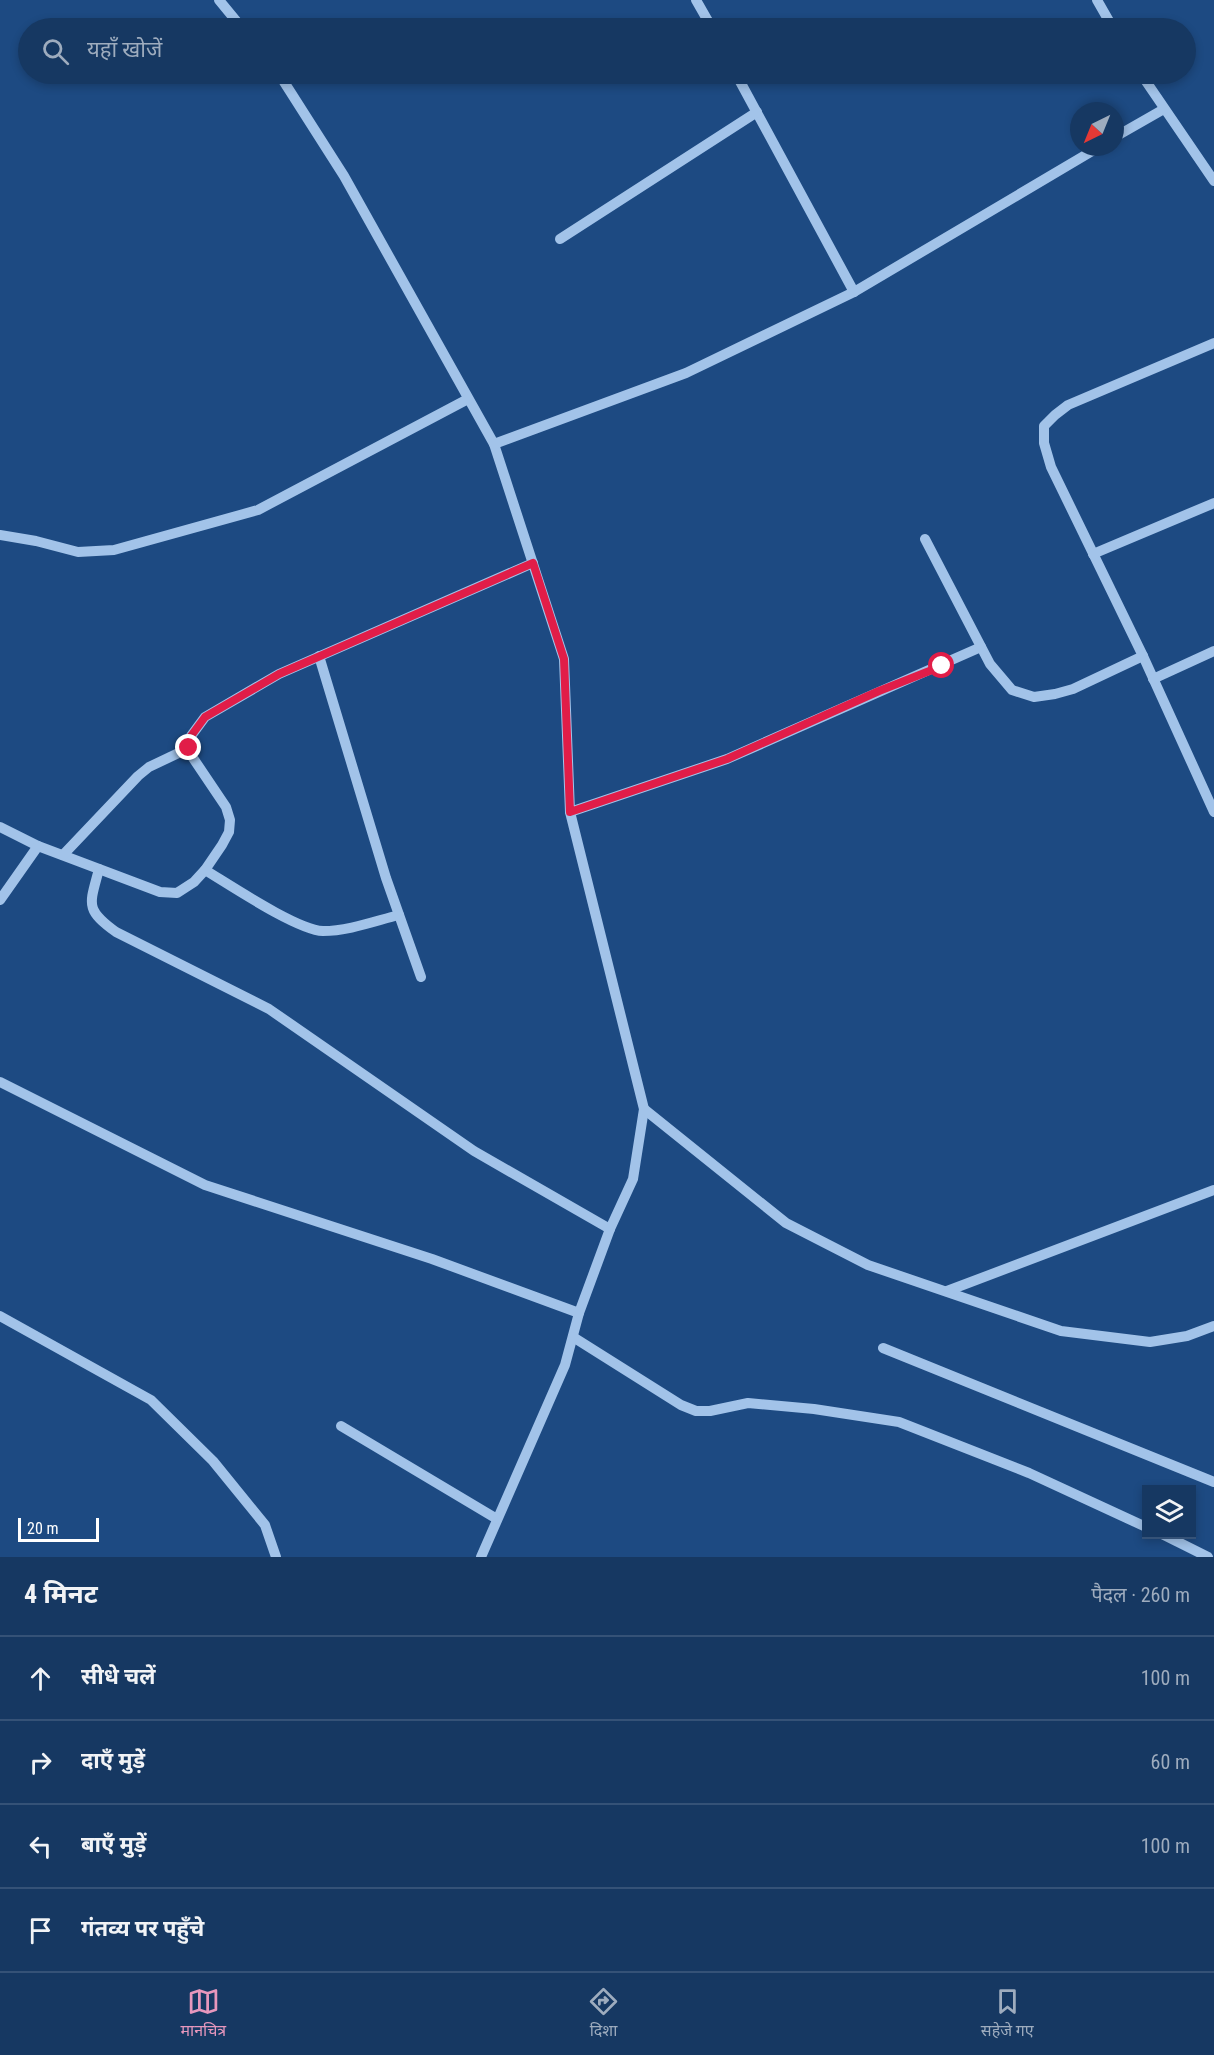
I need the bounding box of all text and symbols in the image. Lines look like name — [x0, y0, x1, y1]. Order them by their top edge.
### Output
search box — [18, 18, 1196, 84]
icon: search — [39, 35, 72, 68]
text: यहाँ खोजें — [87, 37, 162, 62]
north arrow — [1070, 102, 1124, 156]
route start — [928, 652, 954, 678]
route end — [175, 734, 201, 760]
map controls — [1142, 1485, 1196, 1539]
button: layers — [1142, 1485, 1196, 1539]
scale bar — [18, 1515, 99, 1542]
text: 20 m — [27, 1519, 59, 1538]
text: 4 मिनट — [24, 1579, 98, 1609]
text: पैदल · 260 m — [1091, 1583, 1190, 1607]
icon: ahead — [24, 1662, 57, 1695]
text: सीधे चलें — [81, 1664, 155, 1689]
text: 100 m — [1141, 1666, 1190, 1690]
icon: right — [24, 1746, 57, 1779]
text: दाएँ मुड़ें — [81, 1748, 145, 1773]
text: 60 m — [1151, 1750, 1190, 1774]
icon: left — [24, 1830, 57, 1863]
text: बाएँ मुड़ें — [81, 1832, 146, 1857]
text: 100 m — [1141, 1834, 1190, 1858]
icon: arrive — [24, 1914, 57, 1947]
text: गंतव्य पर पहुँचे — [81, 1916, 204, 1941]
tab: मानचित्र — [180, 1985, 226, 2043]
tab: दिशा — [587, 1985, 620, 2043]
tab: सहेजे गए — [981, 1985, 1034, 2043]

